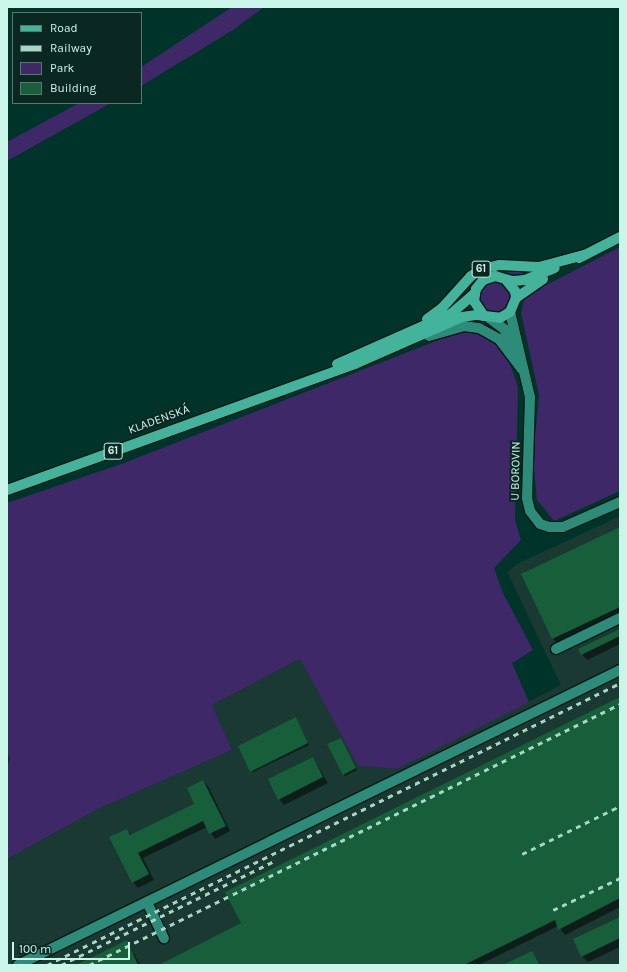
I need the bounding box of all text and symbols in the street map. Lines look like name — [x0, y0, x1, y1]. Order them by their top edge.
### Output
legend — [12, 12, 142, 104]
text: Road — [50, 21, 78, 35]
text: Railway — [50, 41, 92, 55]
text: Park — [50, 61, 74, 75]
text: Building — [50, 81, 96, 95]
road number: 61 — [471, 260, 491, 278]
street label: KLADENSKÁ — [126, 402, 192, 438]
street label: U BOROVIN — [508, 441, 524, 501]
road number: 61 — [103, 442, 123, 460]
scale bar — [14, 934, 132, 960]
text: 100 m — [19, 942, 51, 956]

